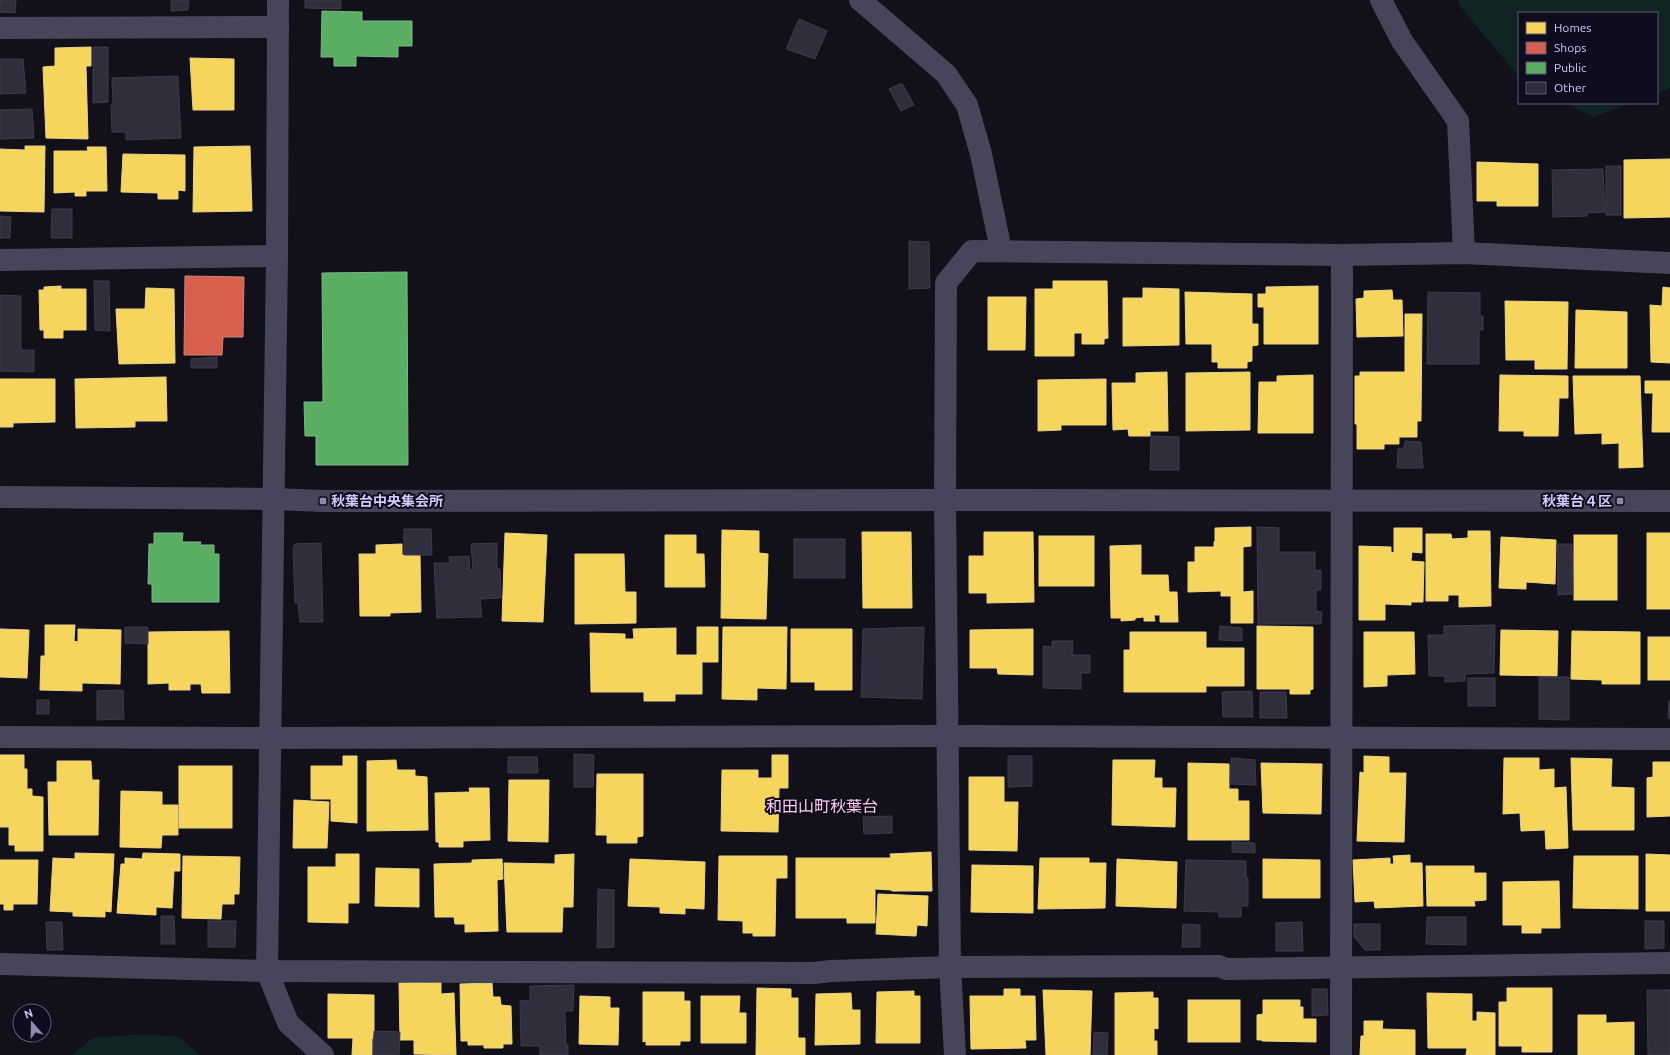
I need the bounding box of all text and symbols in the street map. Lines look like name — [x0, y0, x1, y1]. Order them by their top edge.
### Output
legend — [1518, 12, 1658, 104]
text: Homes — [1554, 21, 1592, 34]
text: Shops — [1554, 41, 1586, 54]
text: Public — [1554, 61, 1587, 74]
text: Other — [1554, 81, 1587, 94]
place label: 秋葉台中央集会所 — [331, 493, 443, 509]
place label: 秋葉台４区 — [1542, 493, 1612, 509]
marker: 秋葉台中央集会所 — [318, 496, 328, 506]
marker: 秋葉台４区 — [1615, 496, 1625, 506]
district label: 和田山町秋葉台 — [766, 797, 878, 815]
north arrow — [12, 1003, 52, 1043]
text: N — [23, 1007, 34, 1021]

